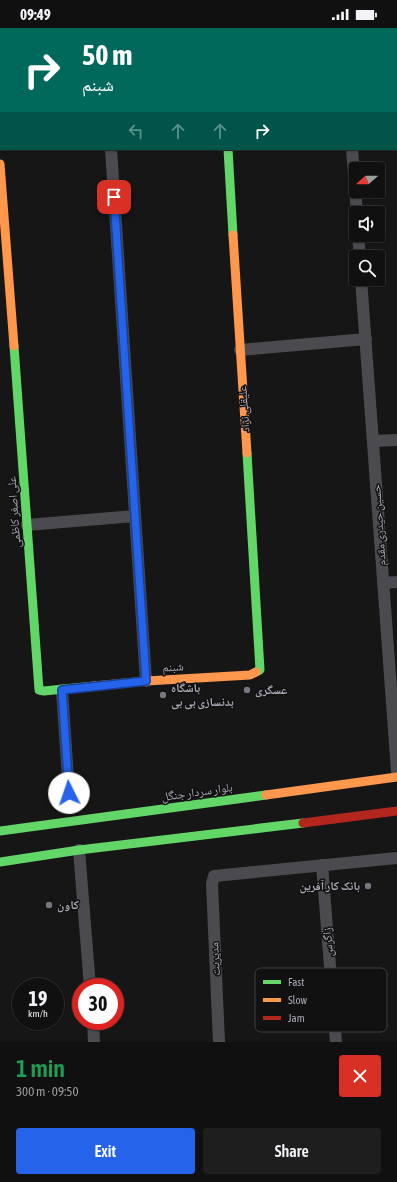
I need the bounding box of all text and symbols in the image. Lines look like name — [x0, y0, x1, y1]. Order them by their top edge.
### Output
text: 09:49 — [20, 6, 51, 23]
text: 50 m — [82, 39, 132, 71]
icon: right — [16, 44, 68, 96]
text: شبنم — [82, 74, 114, 95]
icon: left — [125, 120, 147, 142]
icon: ahead — [167, 120, 189, 142]
icon: ahead — [209, 120, 231, 142]
icon: right — [251, 120, 273, 142]
north arrow — [349, 162, 385, 198]
map controls — [349, 162, 385, 286]
pin — [97, 180, 131, 214]
icon: arrive — [103, 186, 125, 208]
button: sound — [349, 206, 385, 242]
button: search — [349, 250, 385, 286]
street label: علیقلی نژاد — [235, 385, 253, 433]
street label: علی اصغر کاظمی — [5, 476, 23, 548]
street label: حسین حیدری مقدم — [369, 483, 390, 566]
street label: شبنم — [162, 659, 184, 676]
place label: باشگاه بدنسازی بی بی — [171, 681, 234, 710]
place label: عسگری — [255, 683, 288, 698]
marker: عسگری — [242, 685, 252, 695]
marker: باشگاه بدنسازی بی بی — [158, 690, 168, 700]
position arrow — [48, 772, 90, 814]
street label: بلوار سردار جنگل — [161, 780, 233, 804]
place label: بانک کار آفرین — [300, 879, 360, 894]
marker: بانک کار آفرین — [363, 881, 373, 891]
place label: کاون — [57, 898, 80, 913]
marker: کاون — [44, 900, 54, 910]
street label: زاگرس — [320, 926, 336, 957]
street label: مدیریت — [207, 942, 223, 976]
legend — [255, 968, 387, 1032]
text: Fast — [288, 976, 304, 988]
speed limit sign: 30 — [72, 978, 124, 1030]
text: 19 — [29, 987, 47, 1010]
text: Slow — [288, 994, 307, 1006]
text: km/h — [28, 1008, 48, 1019]
text: Jam — [288, 1012, 305, 1024]
text: 1 min — [16, 1055, 65, 1082]
button: close — [339, 1055, 381, 1097]
text: 300 m · 09:50 — [16, 1084, 79, 1099]
button: Exit — [16, 1128, 195, 1174]
button: Share — [203, 1128, 381, 1174]

